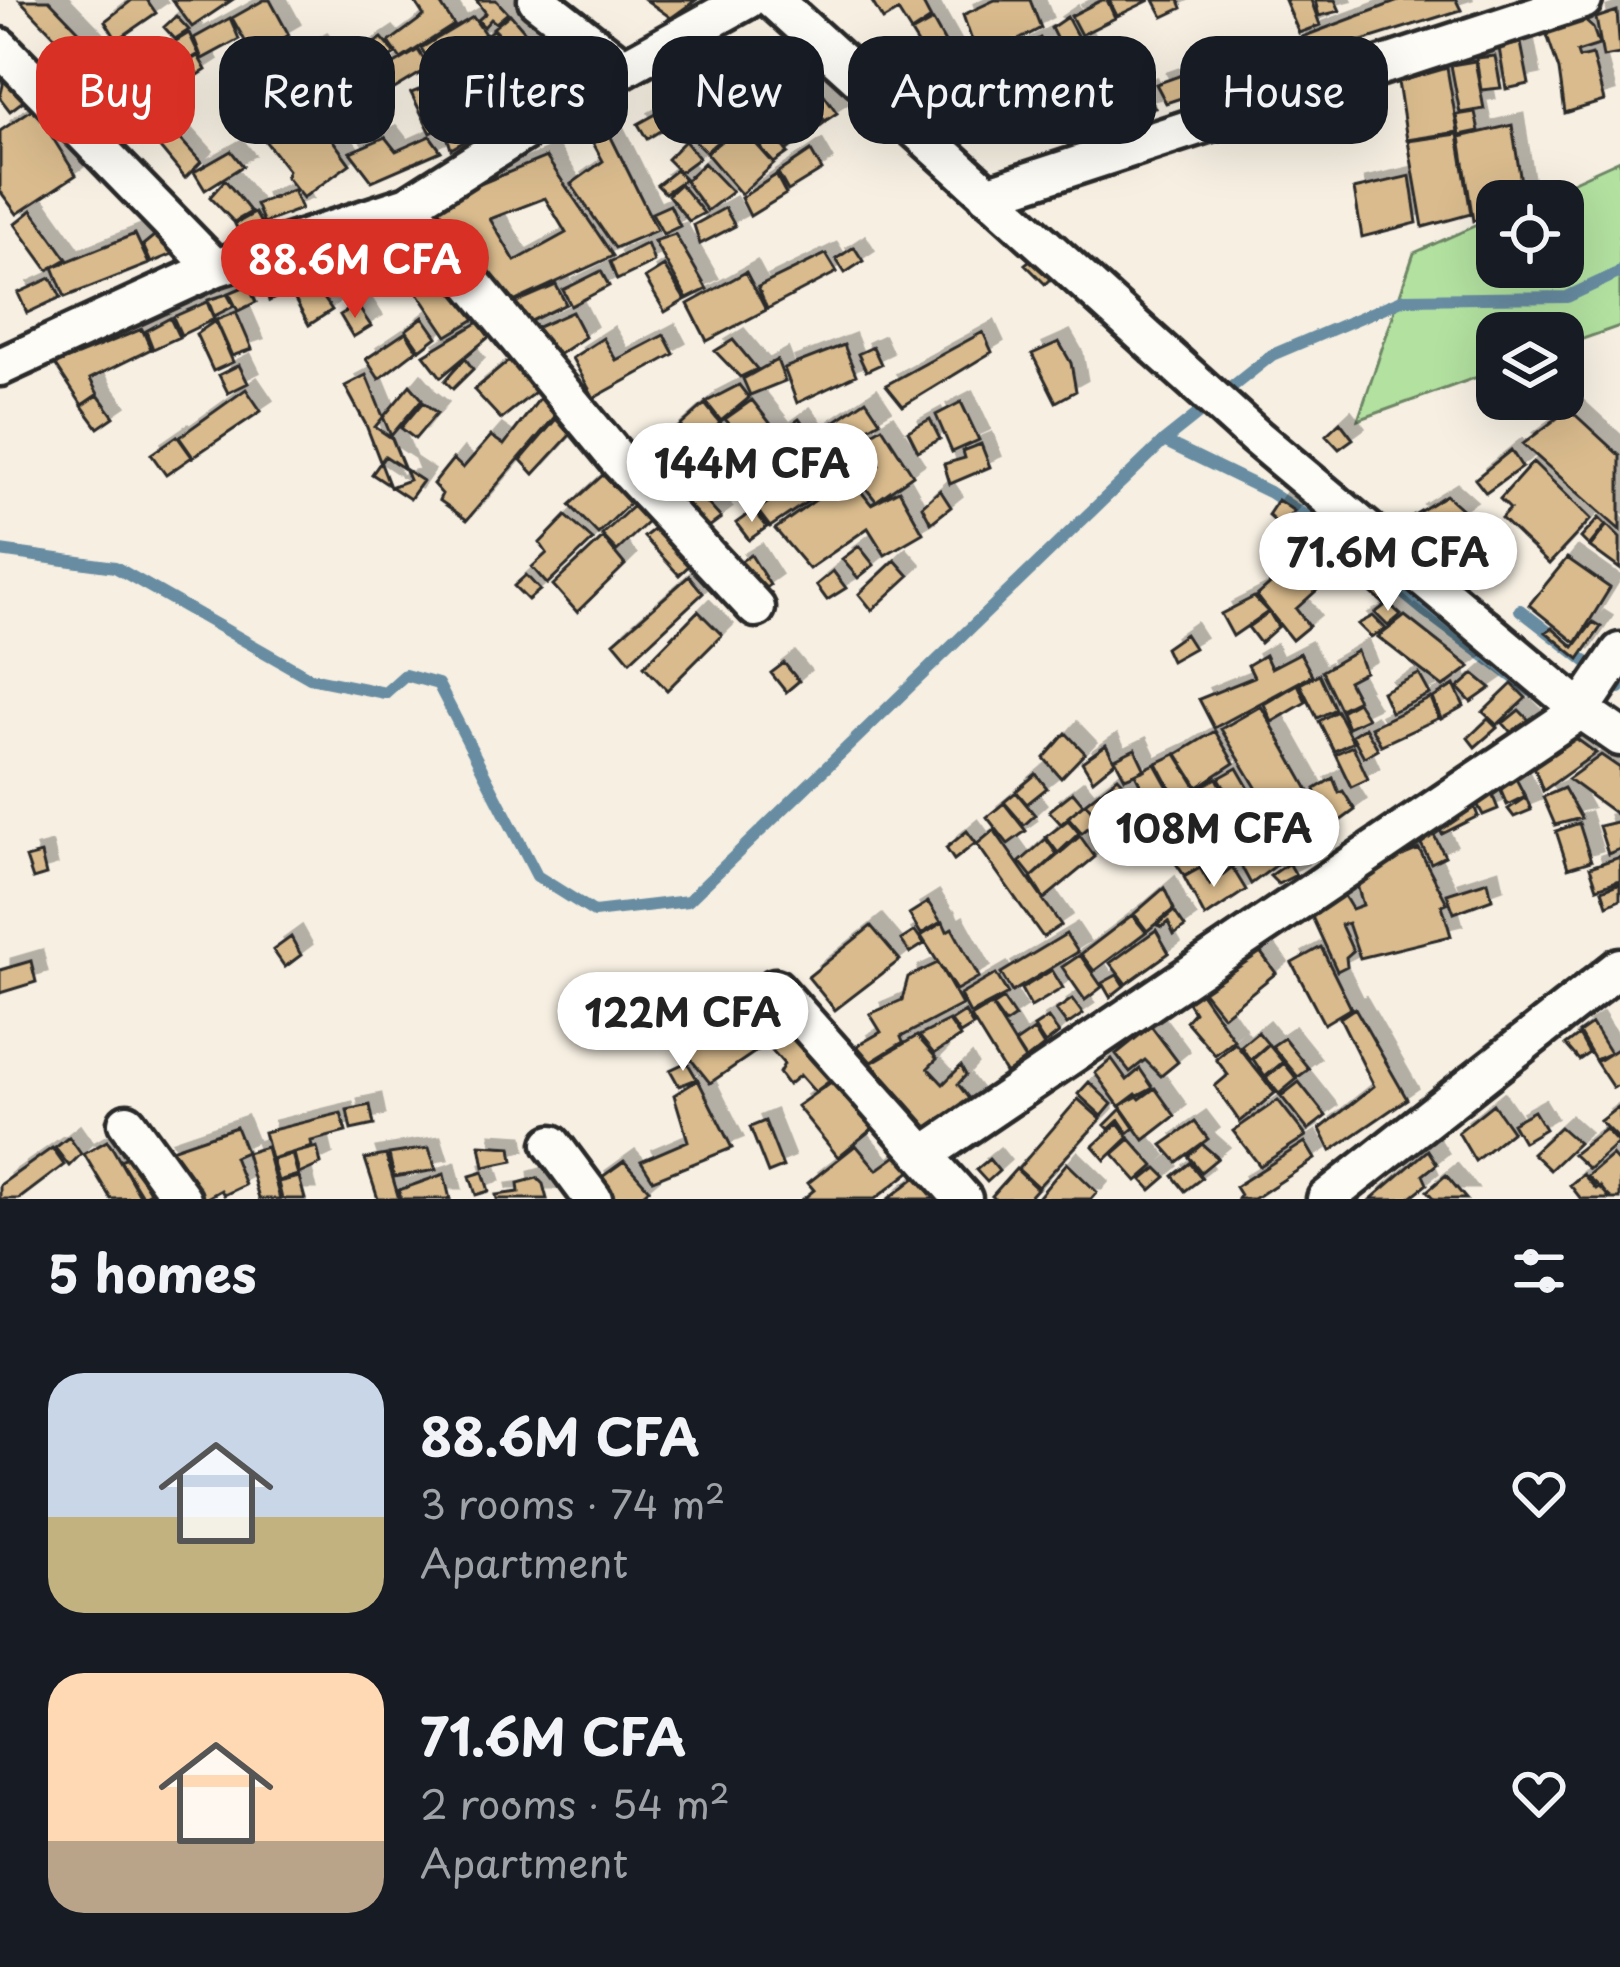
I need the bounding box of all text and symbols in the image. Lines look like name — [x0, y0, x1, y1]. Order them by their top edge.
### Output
chip: Buy — [36, 36, 195, 144]
chip: Rent — [219, 36, 395, 144]
chip: Filters — [419, 36, 628, 144]
chip: New — [652, 36, 824, 144]
chip: Apartment — [848, 36, 1156, 144]
chip: House — [1180, 36, 1388, 144]
map controls — [1476, 180, 1584, 420]
button: locate — [1476, 180, 1584, 288]
pin: 88.6M CFA — [218, 219, 492, 321]
text: 88.6M CFA — [248, 228, 462, 287]
button: layers — [1476, 312, 1584, 420]
pin: 144M CFA — [628, 423, 876, 525]
text: 144M CFA — [654, 432, 850, 491]
pin: 71.6M CFA — [1251, 512, 1525, 614]
text: 71.6M CFA — [1286, 521, 1490, 580]
pin: 108M CFA — [1090, 788, 1338, 890]
text: 108M CFA — [1115, 797, 1313, 856]
pin: 122M CFA — [559, 972, 807, 1074]
text: 122M CFA — [584, 981, 782, 1040]
text: 5 homes — [48, 1233, 257, 1310]
icon: filters — [1506, 1238, 1572, 1304]
text: 88.6M CFA — [420, 1396, 700, 1473]
icon: home — [144, 1421, 288, 1565]
icon: heart — [1506, 1460, 1572, 1526]
text: 3 rooms · 74 m² — [420, 1473, 725, 1532]
text: Apartment — [420, 1532, 628, 1591]
text: 71.6M CFA — [420, 1696, 686, 1773]
icon: home — [144, 1721, 288, 1865]
icon: heart — [1506, 1760, 1572, 1826]
text: 2 rooms · 54 m² — [420, 1773, 730, 1832]
text: Apartment — [420, 1832, 628, 1891]

